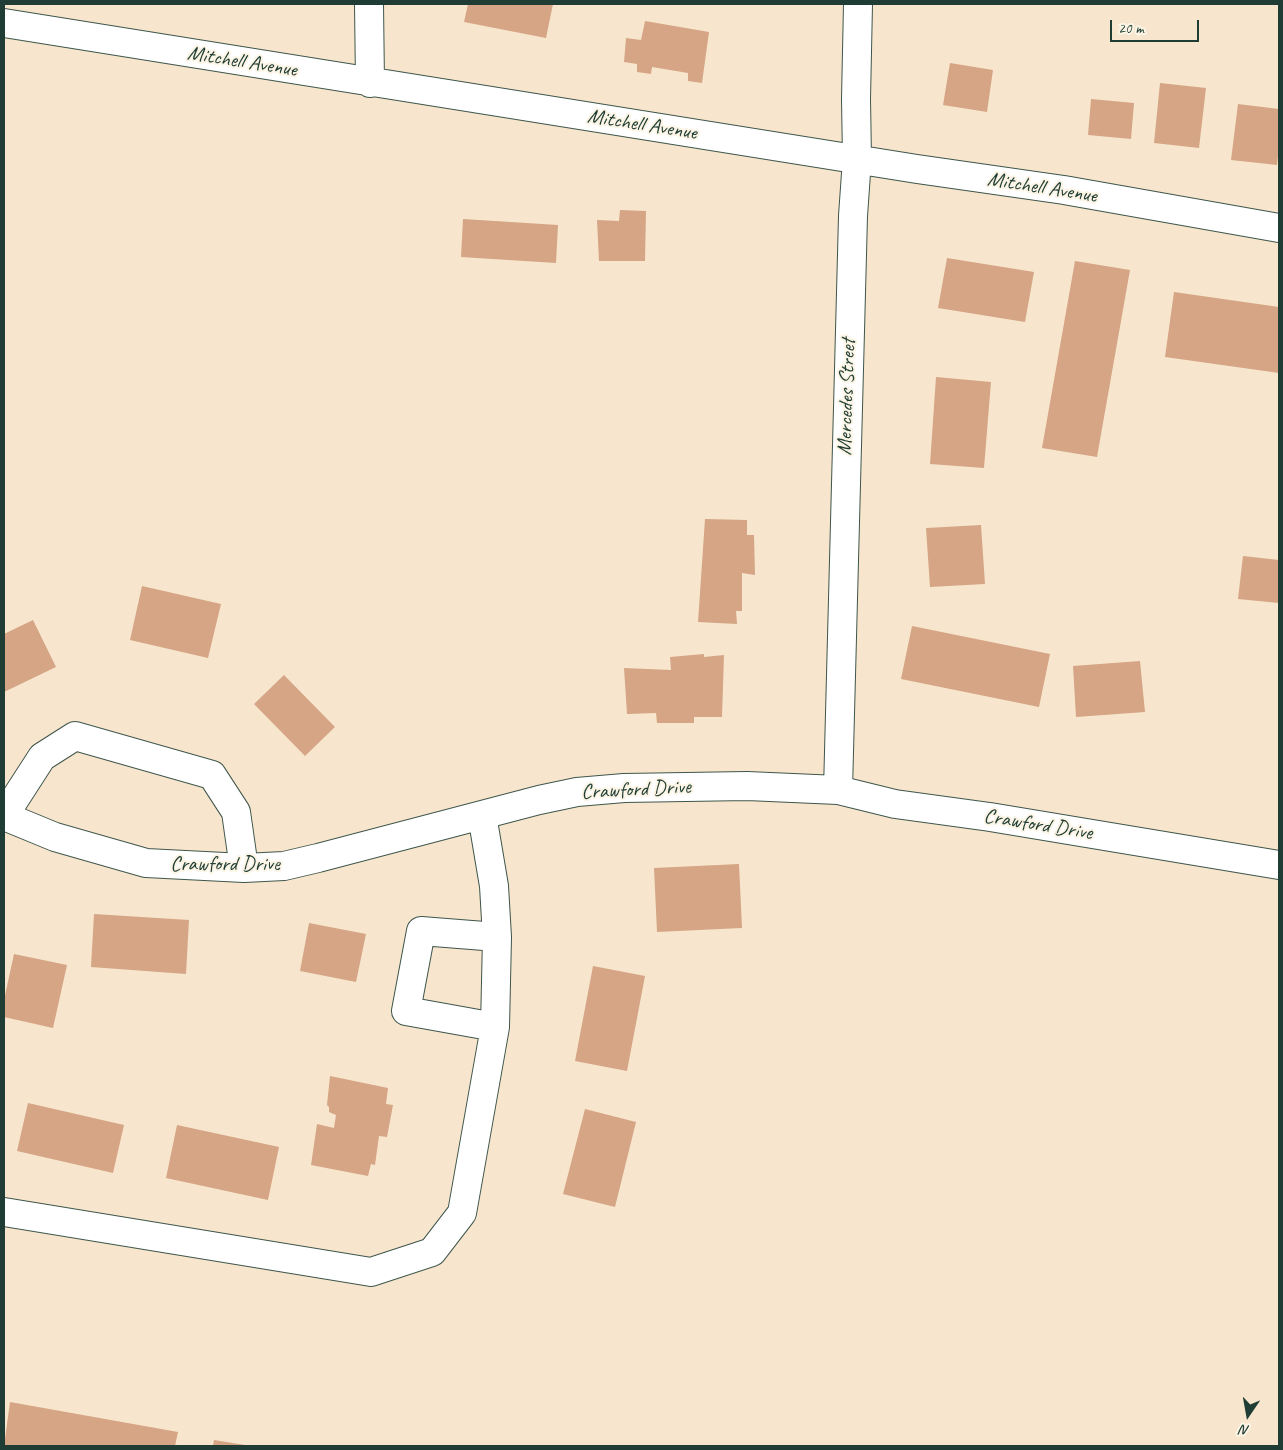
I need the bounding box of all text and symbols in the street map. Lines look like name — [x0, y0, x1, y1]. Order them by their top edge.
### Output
scale bar — [1113, 10, 1202, 42]
text: 20 m — [1118, 19, 1144, 38]
street label: Mitchell Avenue — [186, 41, 298, 83]
street label: Mitchell Avenue — [586, 104, 698, 146]
street label: Mitchell Avenue — [986, 167, 1098, 209]
street label: Mercedes Street — [832, 338, 862, 456]
street label: Crawford Drive — [581, 775, 691, 805]
street label: Crawford Drive — [982, 804, 1094, 846]
street label: Crawford Drive — [170, 851, 280, 877]
north arrow — [1223, 1390, 1273, 1440]
text: N — [1239, 1421, 1251, 1439]

